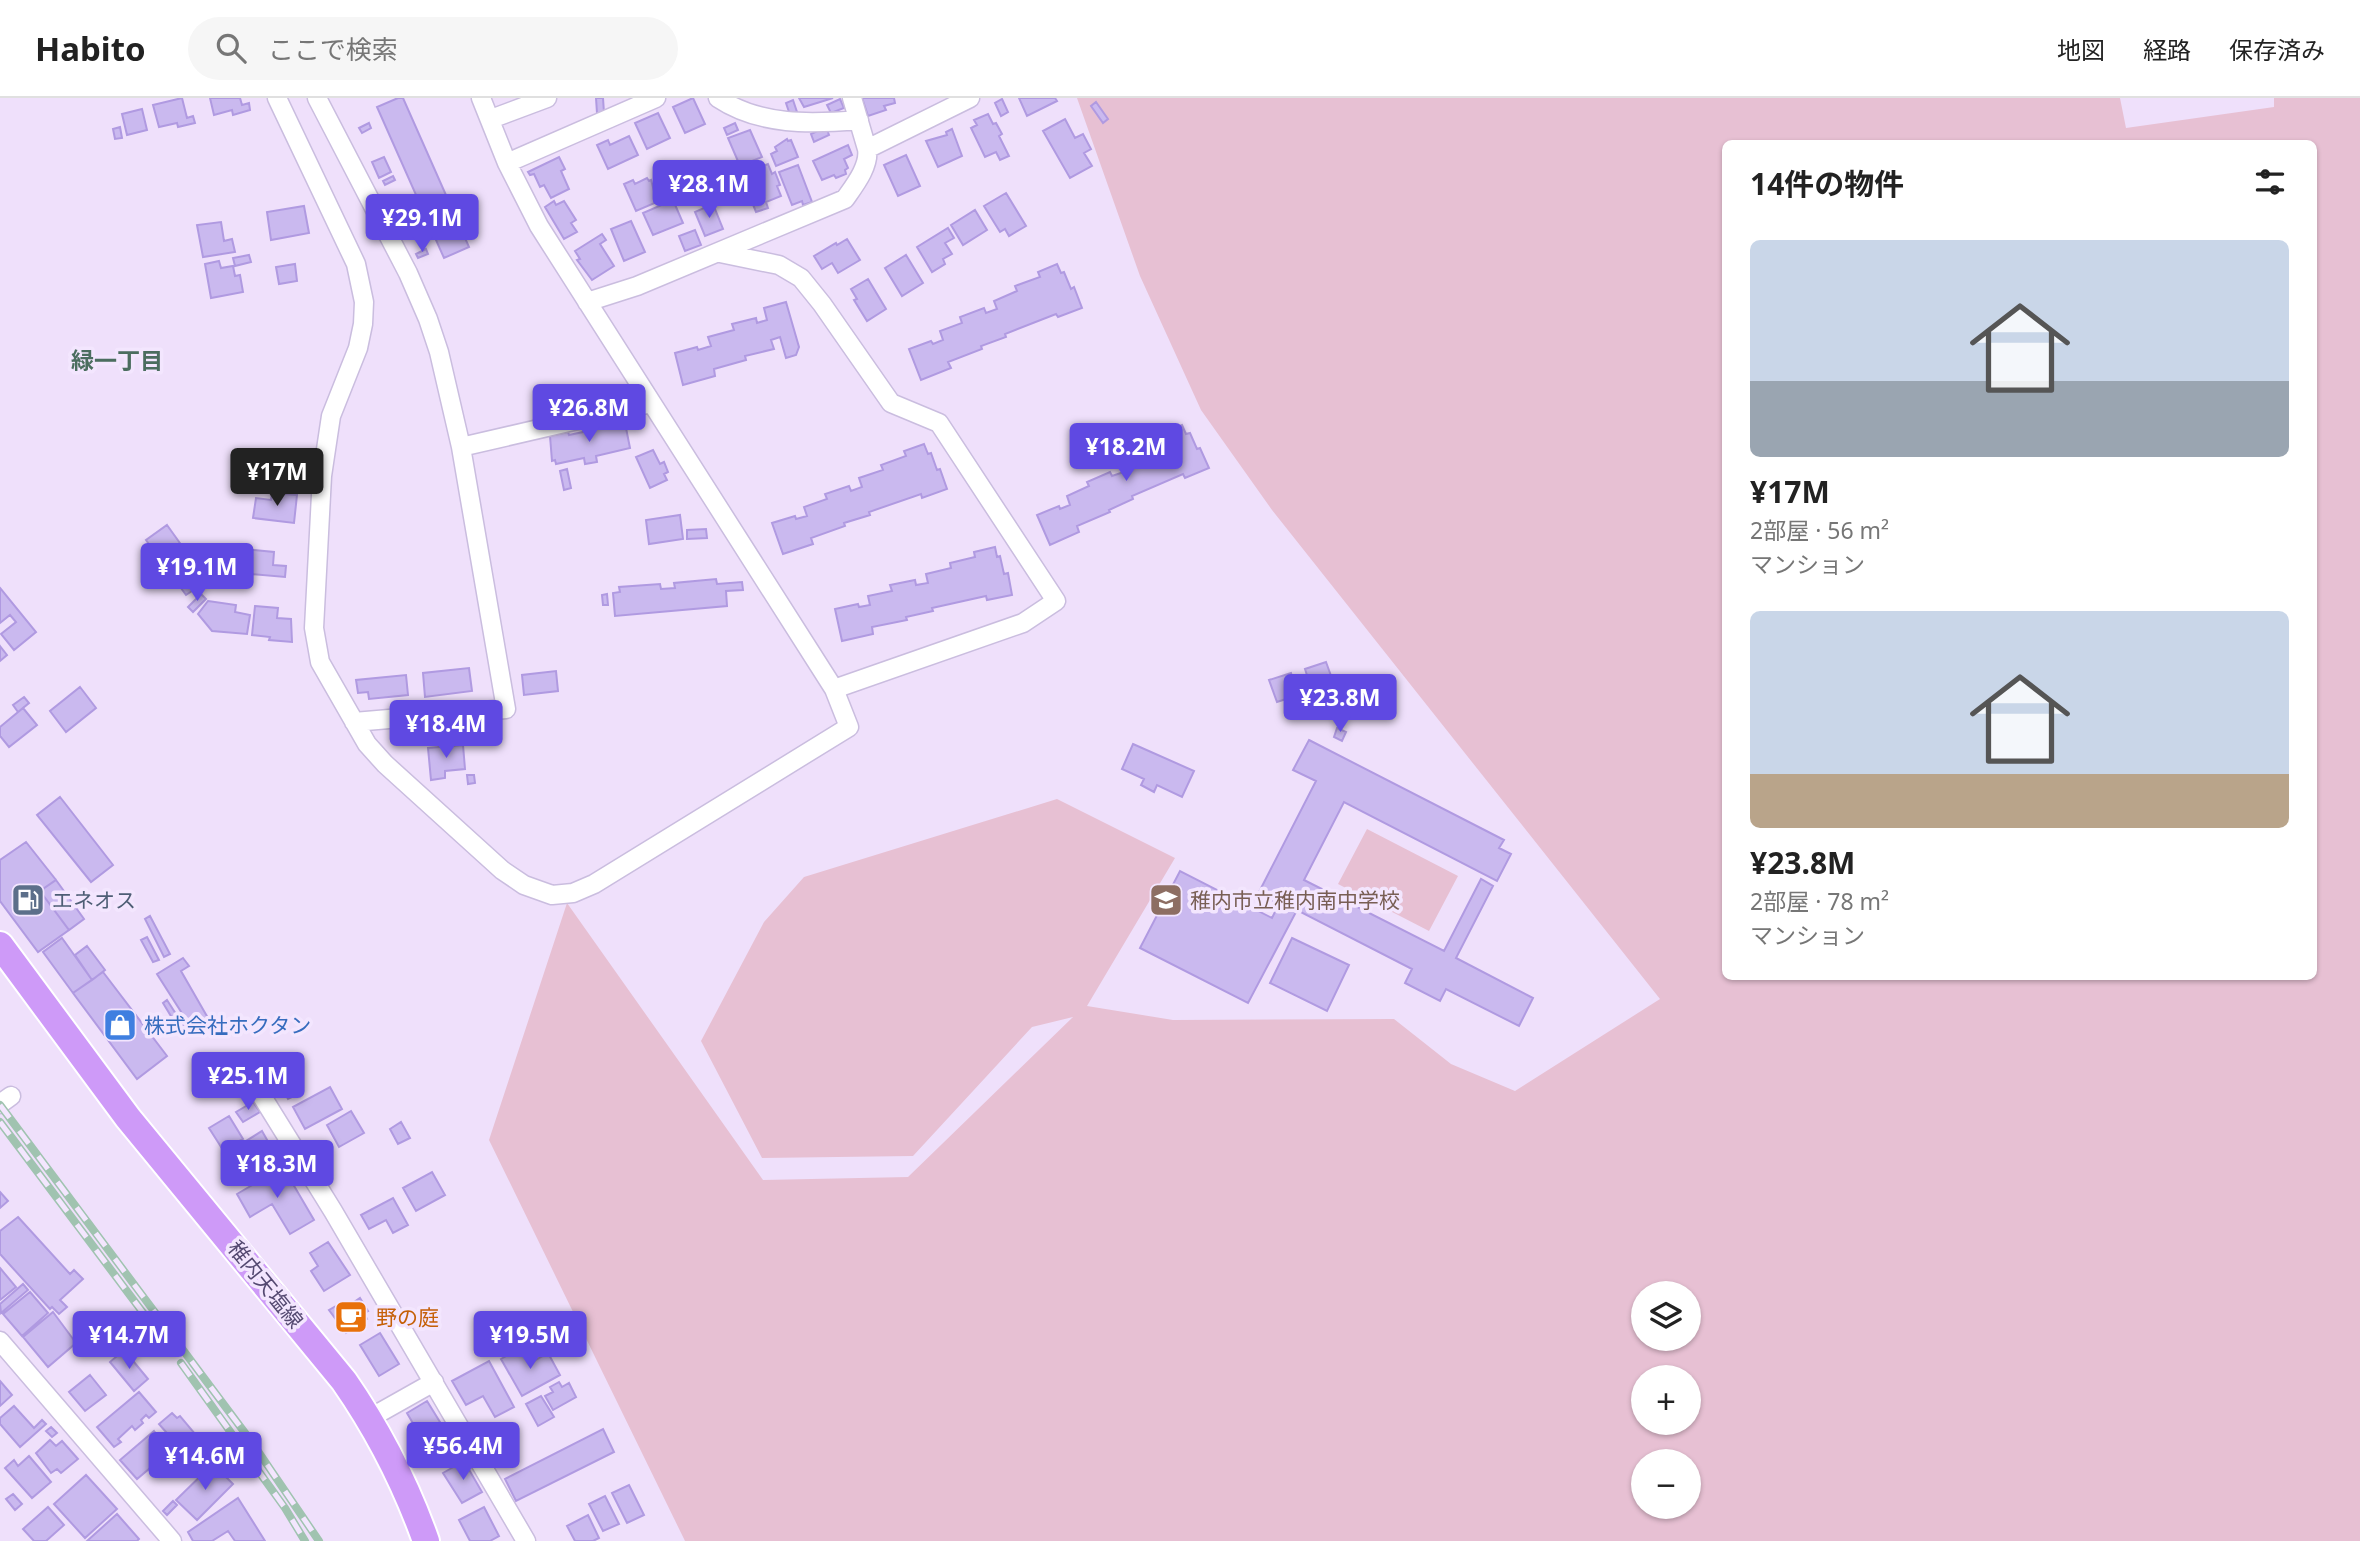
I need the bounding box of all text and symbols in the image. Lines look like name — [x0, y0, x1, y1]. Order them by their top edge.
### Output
search box — [188, 17, 678, 80]
text: Habito — [35, 26, 146, 71]
icon: search — [212, 29, 250, 67]
text: ここで検索 — [268, 31, 398, 67]
text: 地図 — [2057, 33, 2105, 66]
text: 経路 — [2143, 33, 2191, 66]
text: 保存済み — [2229, 33, 2325, 66]
pin: ¥28.1M — [652, 160, 766, 220]
text: 14件の物件 — [1750, 163, 1904, 204]
icon: filters — [2251, 163, 2289, 201]
text: ¥28.1M — [669, 167, 749, 199]
pin: ¥29.1M — [365, 194, 479, 254]
text: ¥29.1M — [382, 201, 462, 233]
icon: home — [1957, 285, 2083, 411]
district label: 緑一丁目 — [71, 344, 163, 376]
pin: ¥26.8M — [532, 384, 646, 444]
text: ¥26.8M — [549, 391, 629, 423]
pin: ¥18.2M — [1069, 424, 1183, 483]
text: ¥18.2M — [1086, 430, 1166, 462]
pin: ¥17M — [236, 448, 318, 508]
text: ¥17M — [246, 455, 308, 487]
text: ¥17M — [1750, 471, 1830, 512]
text: 2部屋 · 56 m² — [1750, 514, 1889, 546]
pin: ¥19.1M — [140, 544, 254, 603]
text: マンション — [1750, 548, 1865, 580]
text: ¥19.1M — [157, 550, 237, 582]
icon: home — [1957, 656, 2083, 782]
pin: ¥23.8M — [1283, 674, 1397, 734]
text: ¥23.8M — [1300, 681, 1380, 713]
pin: ¥18.4M — [389, 700, 503, 760]
text: ¥18.4M — [406, 707, 486, 739]
text: ¥23.8M — [1750, 842, 1855, 883]
fuel station icon: エネオス — [9, 881, 47, 919]
school or university icon: 稚内市立稚内南中学校 — [1147, 881, 1185, 919]
text: 2部屋 · 78 m² — [1750, 885, 1889, 917]
place label: エネオス — [52, 886, 136, 914]
place label: 稚内市立稚内南中学校 — [1190, 886, 1400, 914]
text: マンション — [1750, 919, 1865, 951]
shop icon: 株式会社ホクタン — [101, 1006, 139, 1044]
place label: 株式会社ホクタン — [144, 1011, 311, 1039]
pin: ¥25.1M — [191, 1052, 305, 1112]
text: ¥25.1M — [208, 1059, 288, 1091]
pin: ¥18.3M — [220, 1140, 334, 1200]
text: ¥18.3M — [237, 1147, 317, 1179]
street label: 稚内天塩線 — [222, 1234, 310, 1334]
map controls — [1631, 1281, 1701, 1519]
button: layers — [1631, 1281, 1701, 1351]
cafe icon: 野の庭 — [332, 1298, 370, 1336]
place label: 野の庭 — [376, 1303, 439, 1331]
pin: ¥14.7M — [72, 1312, 186, 1371]
pin: ¥19.5M — [473, 1312, 587, 1371]
text: ¥14.7M — [89, 1318, 169, 1350]
text: ¥19.5M — [490, 1318, 570, 1350]
button: + — [1631, 1365, 1701, 1435]
pin: ¥56.4M — [406, 1422, 520, 1482]
text: ¥56.4M — [423, 1429, 503, 1461]
pin: ¥14.6M — [148, 1432, 262, 1492]
text: ¥14.6M — [165, 1439, 245, 1471]
button: − — [1631, 1449, 1701, 1519]

